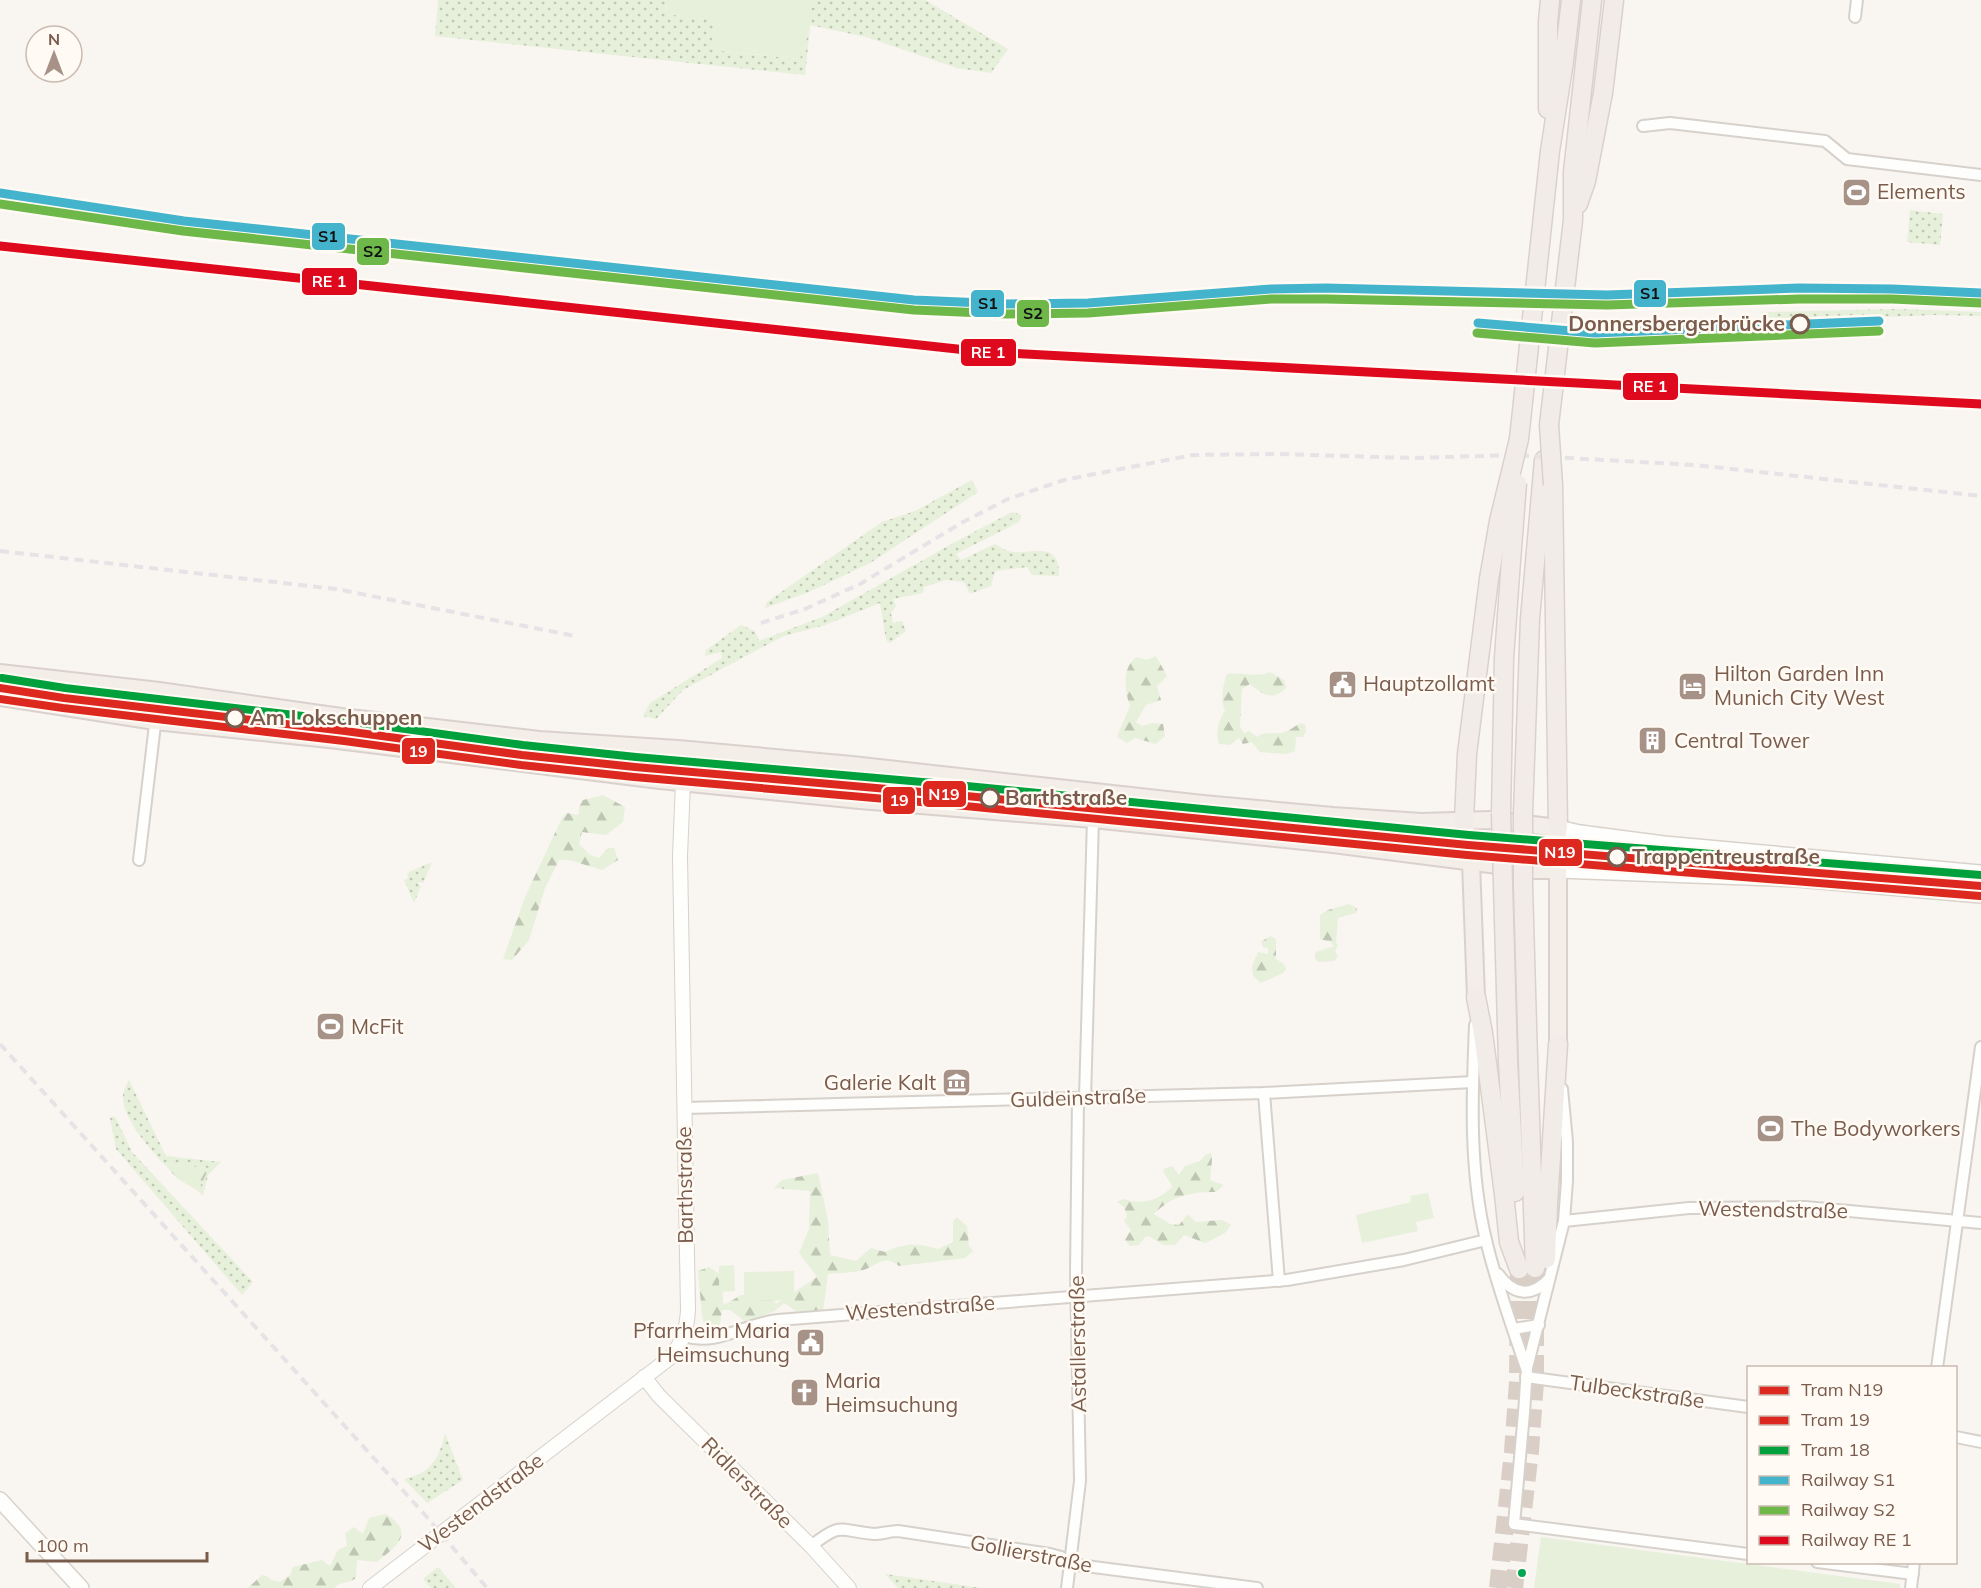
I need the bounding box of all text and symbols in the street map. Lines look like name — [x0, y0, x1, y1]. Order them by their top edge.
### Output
north arrow — [24, 24, 84, 84]
text: N — [48, 29, 60, 49]
sports icon: Elements — [1840, 176, 1872, 208]
place label: Elements — [1877, 178, 1966, 204]
line badge: S1 — [311, 222, 346, 251]
text: S1 — [318, 226, 338, 246]
line badge: S2 — [356, 237, 390, 266]
text: S2 — [363, 241, 383, 261]
line badge: RE 1 — [301, 267, 358, 296]
text: RE 1 — [312, 271, 346, 291]
line badge: S1 — [1633, 279, 1667, 308]
text: S1 — [1640, 283, 1660, 303]
line badge: S1 — [970, 289, 1005, 318]
text: S1 — [978, 293, 998, 313]
line badge: S2 — [1016, 299, 1050, 328]
text: S2 — [1023, 303, 1043, 323]
place label: Donnersbergerbrücke — [1568, 310, 1785, 336]
marker: Donnersbergerbrücke — [1790, 314, 1810, 334]
line badge: RE 1 — [960, 338, 1017, 367]
text: RE 1 — [971, 342, 1005, 362]
line badge: RE 1 — [1622, 372, 1679, 401]
text: RE 1 — [1633, 376, 1667, 396]
place label: Hilton Garden Inn Munich City West — [1714, 660, 1884, 710]
public building icon: Hauptzollamt — [1326, 668, 1358, 700]
place label: Hauptzollamt — [1363, 670, 1495, 696]
hotel icon: Hilton Garden Inn Munich City West — [1677, 670, 1709, 702]
place label: Am Lokschuppen — [250, 704, 422, 730]
marker: Am Lokschuppen — [225, 708, 245, 728]
building icon: Central Tower — [1637, 725, 1669, 757]
place label: Central Tower — [1674, 727, 1810, 753]
line badge: 19 — [401, 737, 436, 765]
text: 19 — [408, 741, 428, 761]
line badge: N19 — [922, 780, 967, 808]
text: N19 — [928, 784, 960, 804]
place label: Barthstraße — [1005, 784, 1127, 810]
line badge: 19 — [882, 786, 916, 815]
marker: Barthstraße — [980, 788, 1000, 808]
text: 19 — [889, 790, 909, 810]
line badge: N19 — [1538, 838, 1583, 867]
text: N19 — [1544, 842, 1576, 862]
place label: Trappentreustraße — [1632, 843, 1820, 869]
marker: Trappentreustraße — [1607, 847, 1627, 867]
sports icon: McFit — [314, 1011, 346, 1043]
place label: McFit — [351, 1013, 404, 1039]
museum icon: Galerie Kalt — [941, 1067, 973, 1099]
place label: Galerie Kalt — [824, 1069, 936, 1095]
street label: Guldeinstraße — [1009, 1082, 1147, 1112]
sports icon: The Bodyworkers — [1754, 1113, 1786, 1145]
place label: The Bodyworkers — [1791, 1115, 1961, 1141]
street label: Barthstraße — [670, 1126, 698, 1244]
street label: Westendstraße — [1698, 1195, 1848, 1223]
street label: Astallerstraße — [1063, 1275, 1091, 1413]
street label: Westendstraße — [844, 1289, 996, 1325]
place label: Pfarrheim Maria Heimsuchung — [633, 1317, 790, 1367]
public building icon: Pfarrheim Maria Heimsuchung — [795, 1327, 827, 1359]
legend — [1747, 1366, 1957, 1564]
place label: Maria Heimsuchung — [825, 1367, 958, 1417]
street label: Tulbeckstraße — [1568, 1369, 1706, 1413]
church icon: Maria Heimsuchung — [788, 1377, 820, 1409]
text: Tram N19 — [1801, 1378, 1883, 1401]
text: Tram 19 — [1801, 1408, 1870, 1431]
street label: Ridlerstraße — [697, 1431, 799, 1533]
text: Tram 18 — [1801, 1438, 1870, 1461]
street label: Westendstraße — [413, 1447, 548, 1558]
text: Railway S1 — [1801, 1468, 1895, 1491]
text: Railway S2 — [1801, 1498, 1895, 1521]
scale bar — [27, 1525, 207, 1563]
street label: Gollierstraße — [968, 1528, 1094, 1578]
text: Railway RE 1 — [1801, 1528, 1912, 1551]
text: 100 m — [36, 1534, 89, 1557]
unlabelled marker — [1516, 1567, 1528, 1579]

